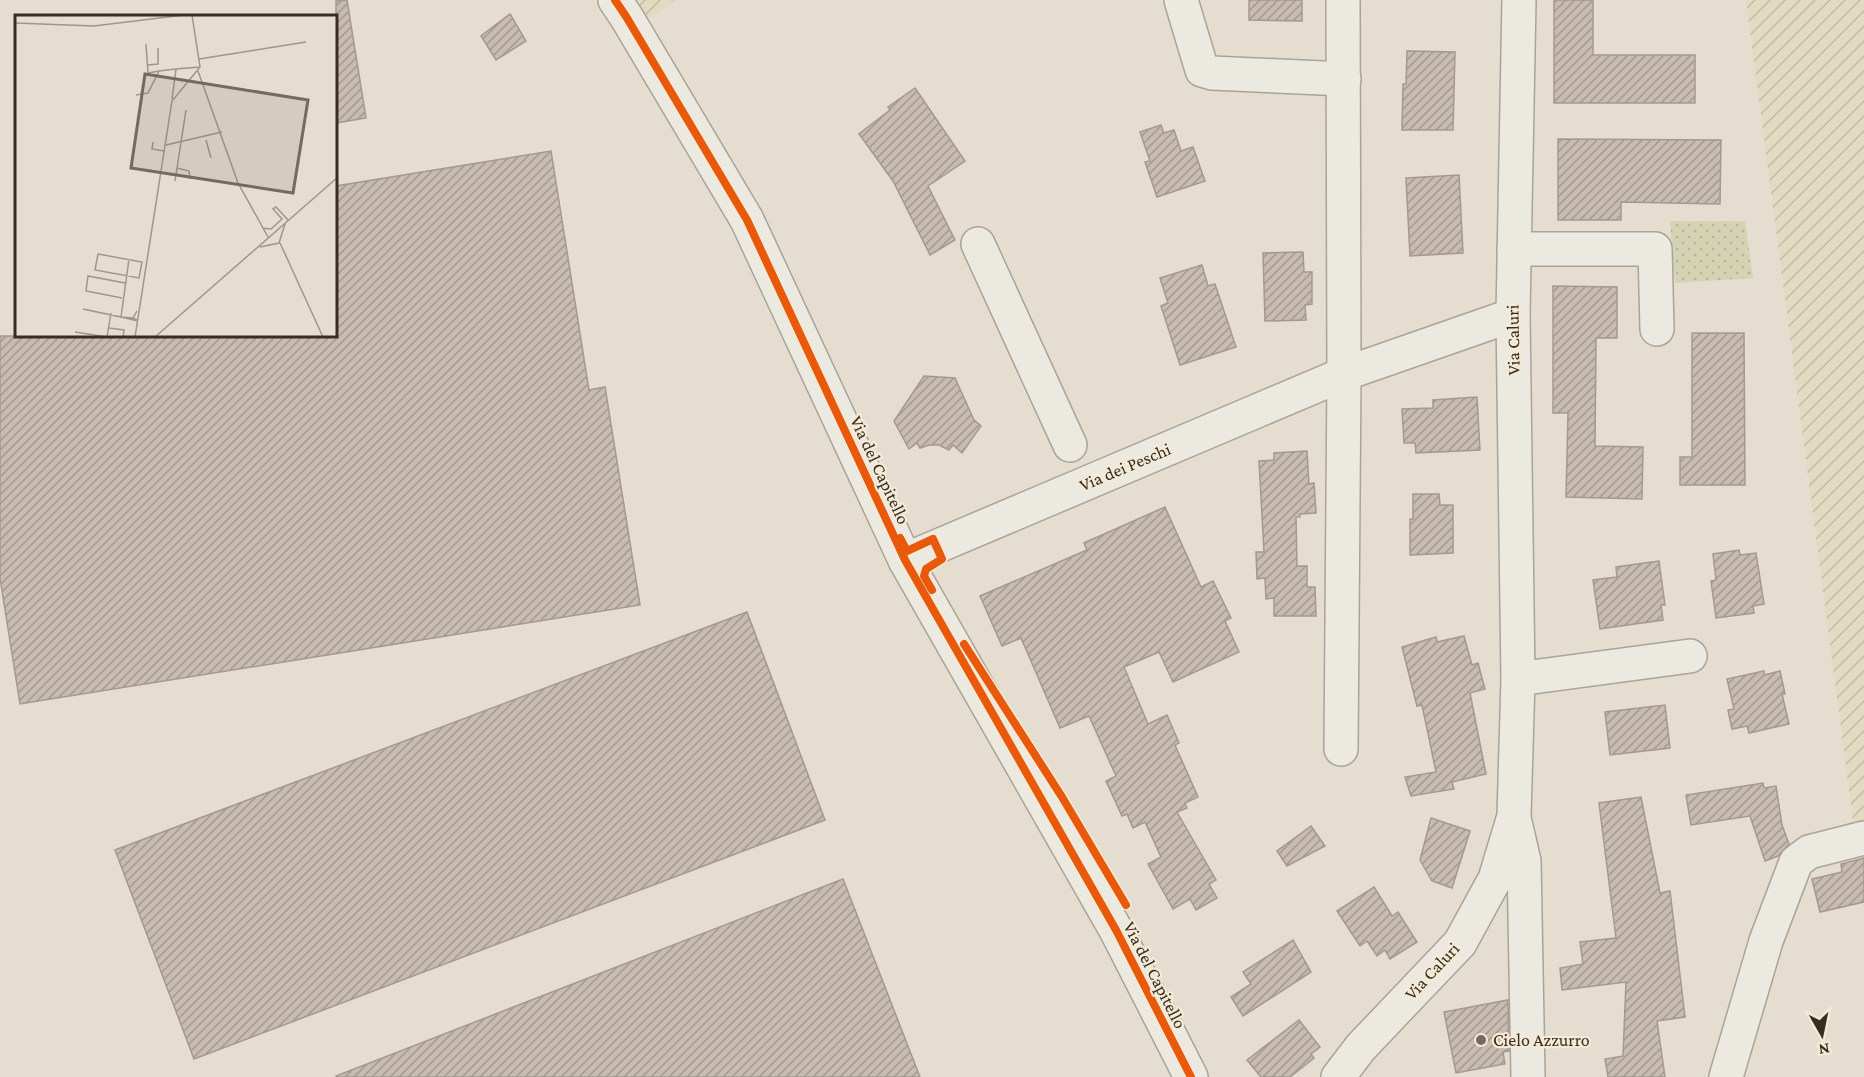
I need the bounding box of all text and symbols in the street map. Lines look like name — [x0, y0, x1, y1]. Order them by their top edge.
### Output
inset map — [15, 15, 338, 338]
street label: Via Caluri — [1502, 304, 1524, 375]
street label: Via del Capitello — [846, 413, 914, 527]
street label: Via dei Peschi — [1076, 439, 1174, 495]
street label: Via del Capitello — [1120, 918, 1191, 1032]
street label: Via Caluri — [1401, 938, 1464, 1004]
north arrow — [1792, 1005, 1852, 1065]
place label: Cielo Azzurro — [1493, 1030, 1590, 1050]
marker: Cielo Azzurro — [1474, 1033, 1488, 1047]
text: N — [1817, 1040, 1831, 1059]

